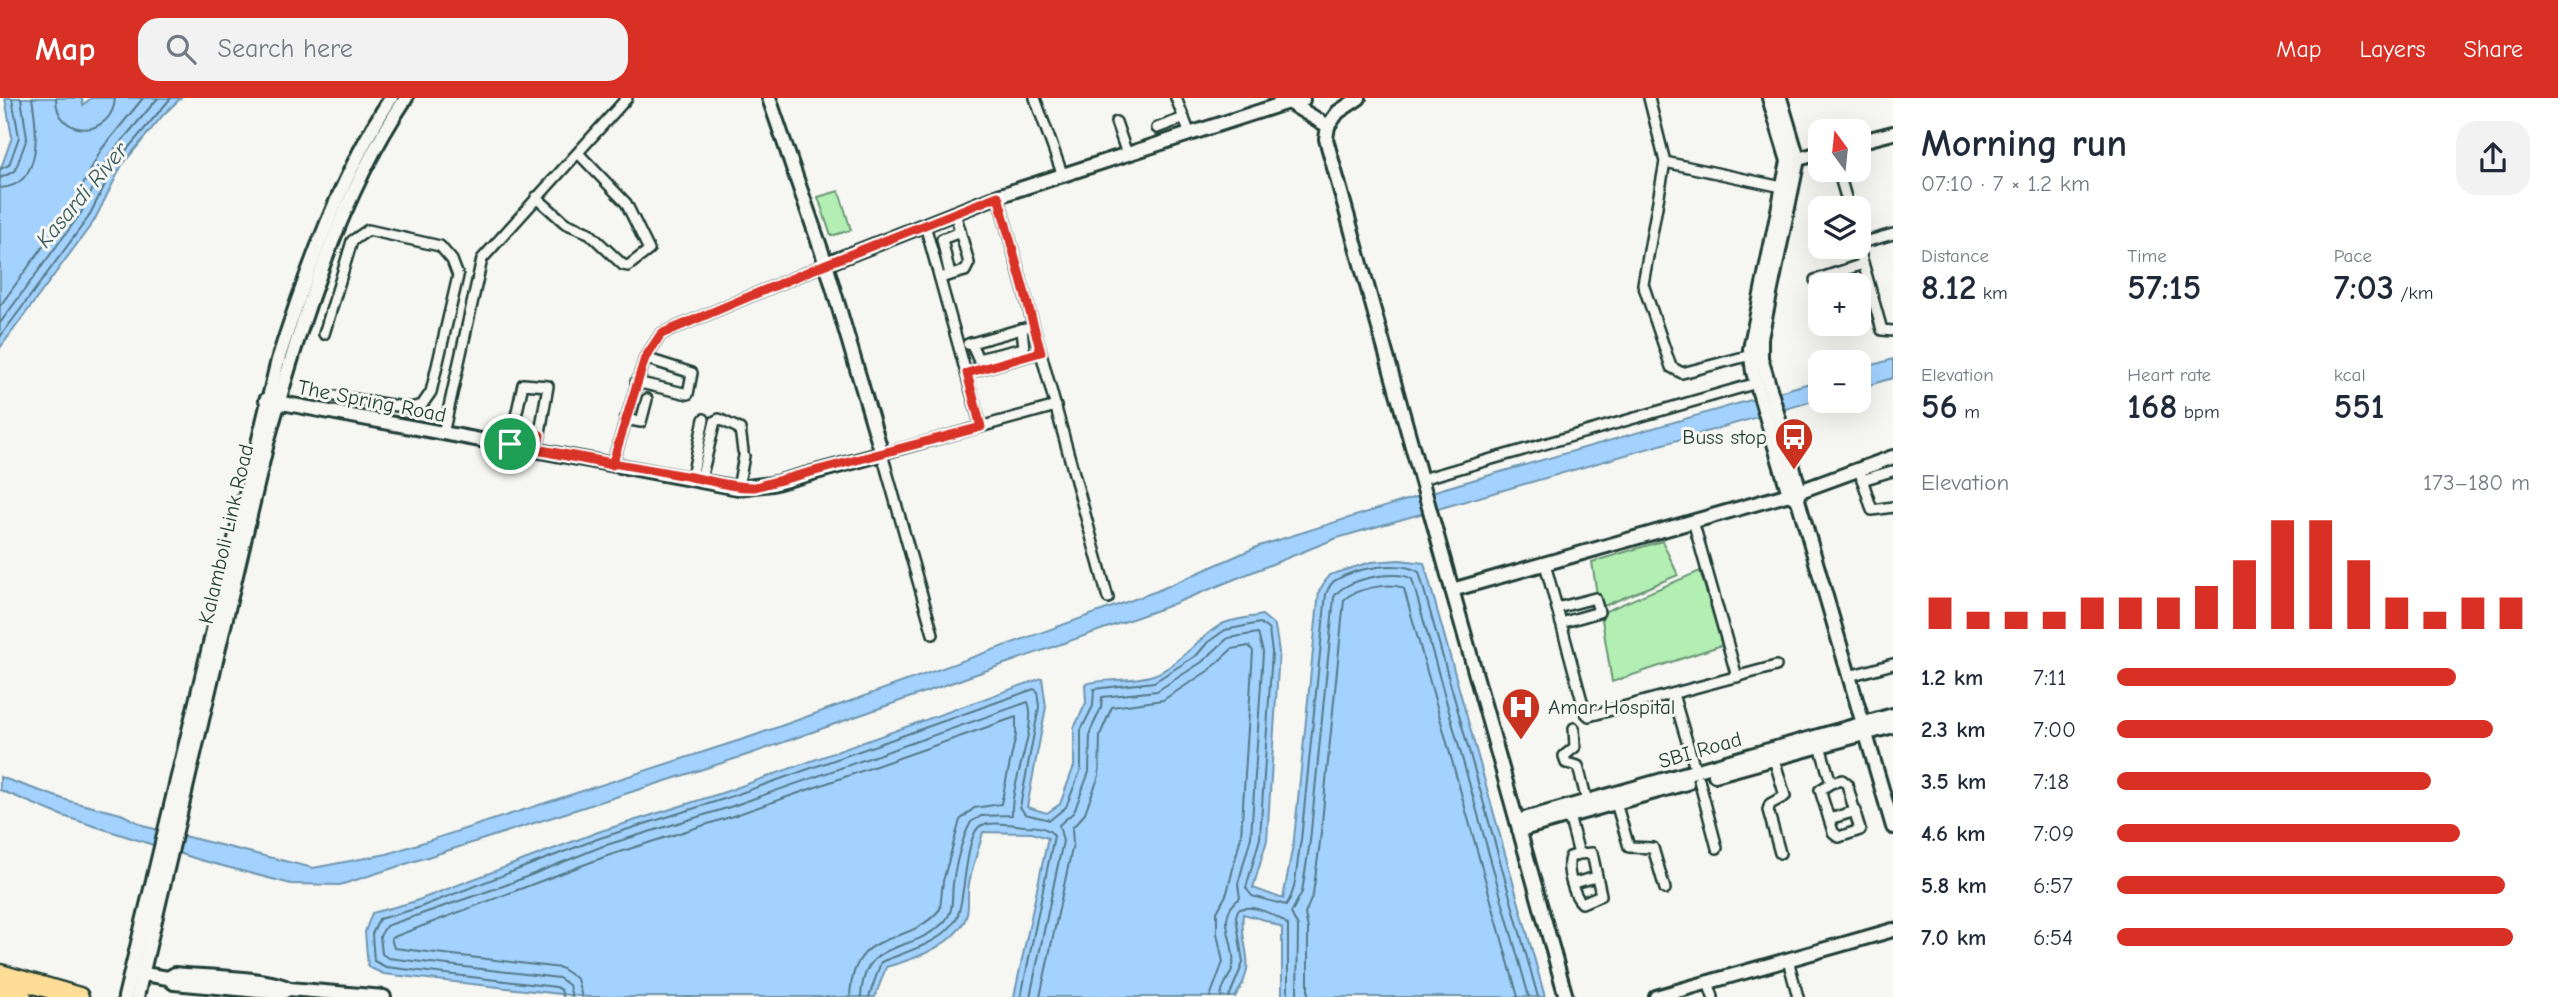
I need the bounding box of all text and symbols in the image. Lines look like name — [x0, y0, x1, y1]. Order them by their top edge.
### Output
search box — [138, 18, 628, 81]
text: Map — [35, 30, 96, 68]
icon: search — [162, 30, 200, 68]
text: Search here — [218, 34, 353, 64]
text: Map — [2276, 35, 2322, 63]
text: Layers — [2360, 35, 2425, 63]
text: Share — [2463, 35, 2523, 63]
north arrow — [1808, 119, 1871, 182]
map controls — [1808, 119, 1871, 413]
button: share — [2456, 121, 2530, 195]
text: Morning run — [1921, 122, 2127, 166]
water label: Kasardi River — [30, 136, 134, 253]
text: 07:10 · 7 × 1.2 km — [1921, 170, 2090, 197]
button: layers — [1808, 196, 1871, 259]
text: Distance — [1921, 245, 1989, 267]
text: Time — [2127, 245, 2167, 267]
text: Pace — [2334, 245, 2372, 267]
text: 8.12 — [1921, 267, 1976, 308]
text: 57:15 — [2127, 267, 2201, 308]
text: 7:03 — [2334, 267, 2394, 308]
button: + — [1808, 273, 1871, 336]
text: km — [1976, 282, 2008, 304]
text: /km — [2394, 282, 2433, 304]
button: − — [1808, 350, 1871, 413]
text: Elevation — [1921, 364, 1994, 386]
text: Heart rate — [2127, 364, 2211, 386]
text: kcal — [2334, 364, 2366, 386]
street label: The Spring Road — [296, 375, 448, 427]
text: 56 — [1921, 386, 1958, 427]
text: 168 — [2127, 386, 2177, 427]
text: 551 — [2334, 386, 2385, 427]
text: m — [1958, 401, 1980, 423]
text: bpm — [2177, 401, 2220, 423]
pin — [480, 414, 540, 474]
bus stop icon: Buss stop — [1773, 416, 1815, 471]
icon: arrive — [491, 425, 529, 463]
place label: Buss stop — [1682, 425, 1767, 449]
street label: Kalamboli Link Road — [194, 442, 258, 626]
text: Elevation — [1921, 469, 2009, 496]
text: 173–180 m — [2423, 469, 2530, 496]
text: 1.2 km — [1921, 664, 1983, 691]
text: 7:11 — [2033, 664, 2066, 691]
hospital icon: Amar Hospital — [1500, 686, 1542, 741]
place label: Amar Hospital — [1548, 695, 1675, 719]
text: 2.3 km — [1921, 716, 1986, 743]
text: 7:00 — [2033, 716, 2076, 743]
street label: SBI Road — [1656, 727, 1744, 773]
text: 3.5 km — [1921, 768, 1986, 795]
text: 7:18 — [2033, 768, 2069, 795]
text: 4.6 km — [1921, 820, 1986, 847]
text: 7:09 — [2033, 820, 2074, 847]
text: 5.8 km — [1921, 872, 1987, 899]
text: 6:57 — [2033, 872, 2073, 899]
text: 7.0 km — [1921, 924, 1986, 951]
text: 6:54 — [2033, 924, 2073, 951]

